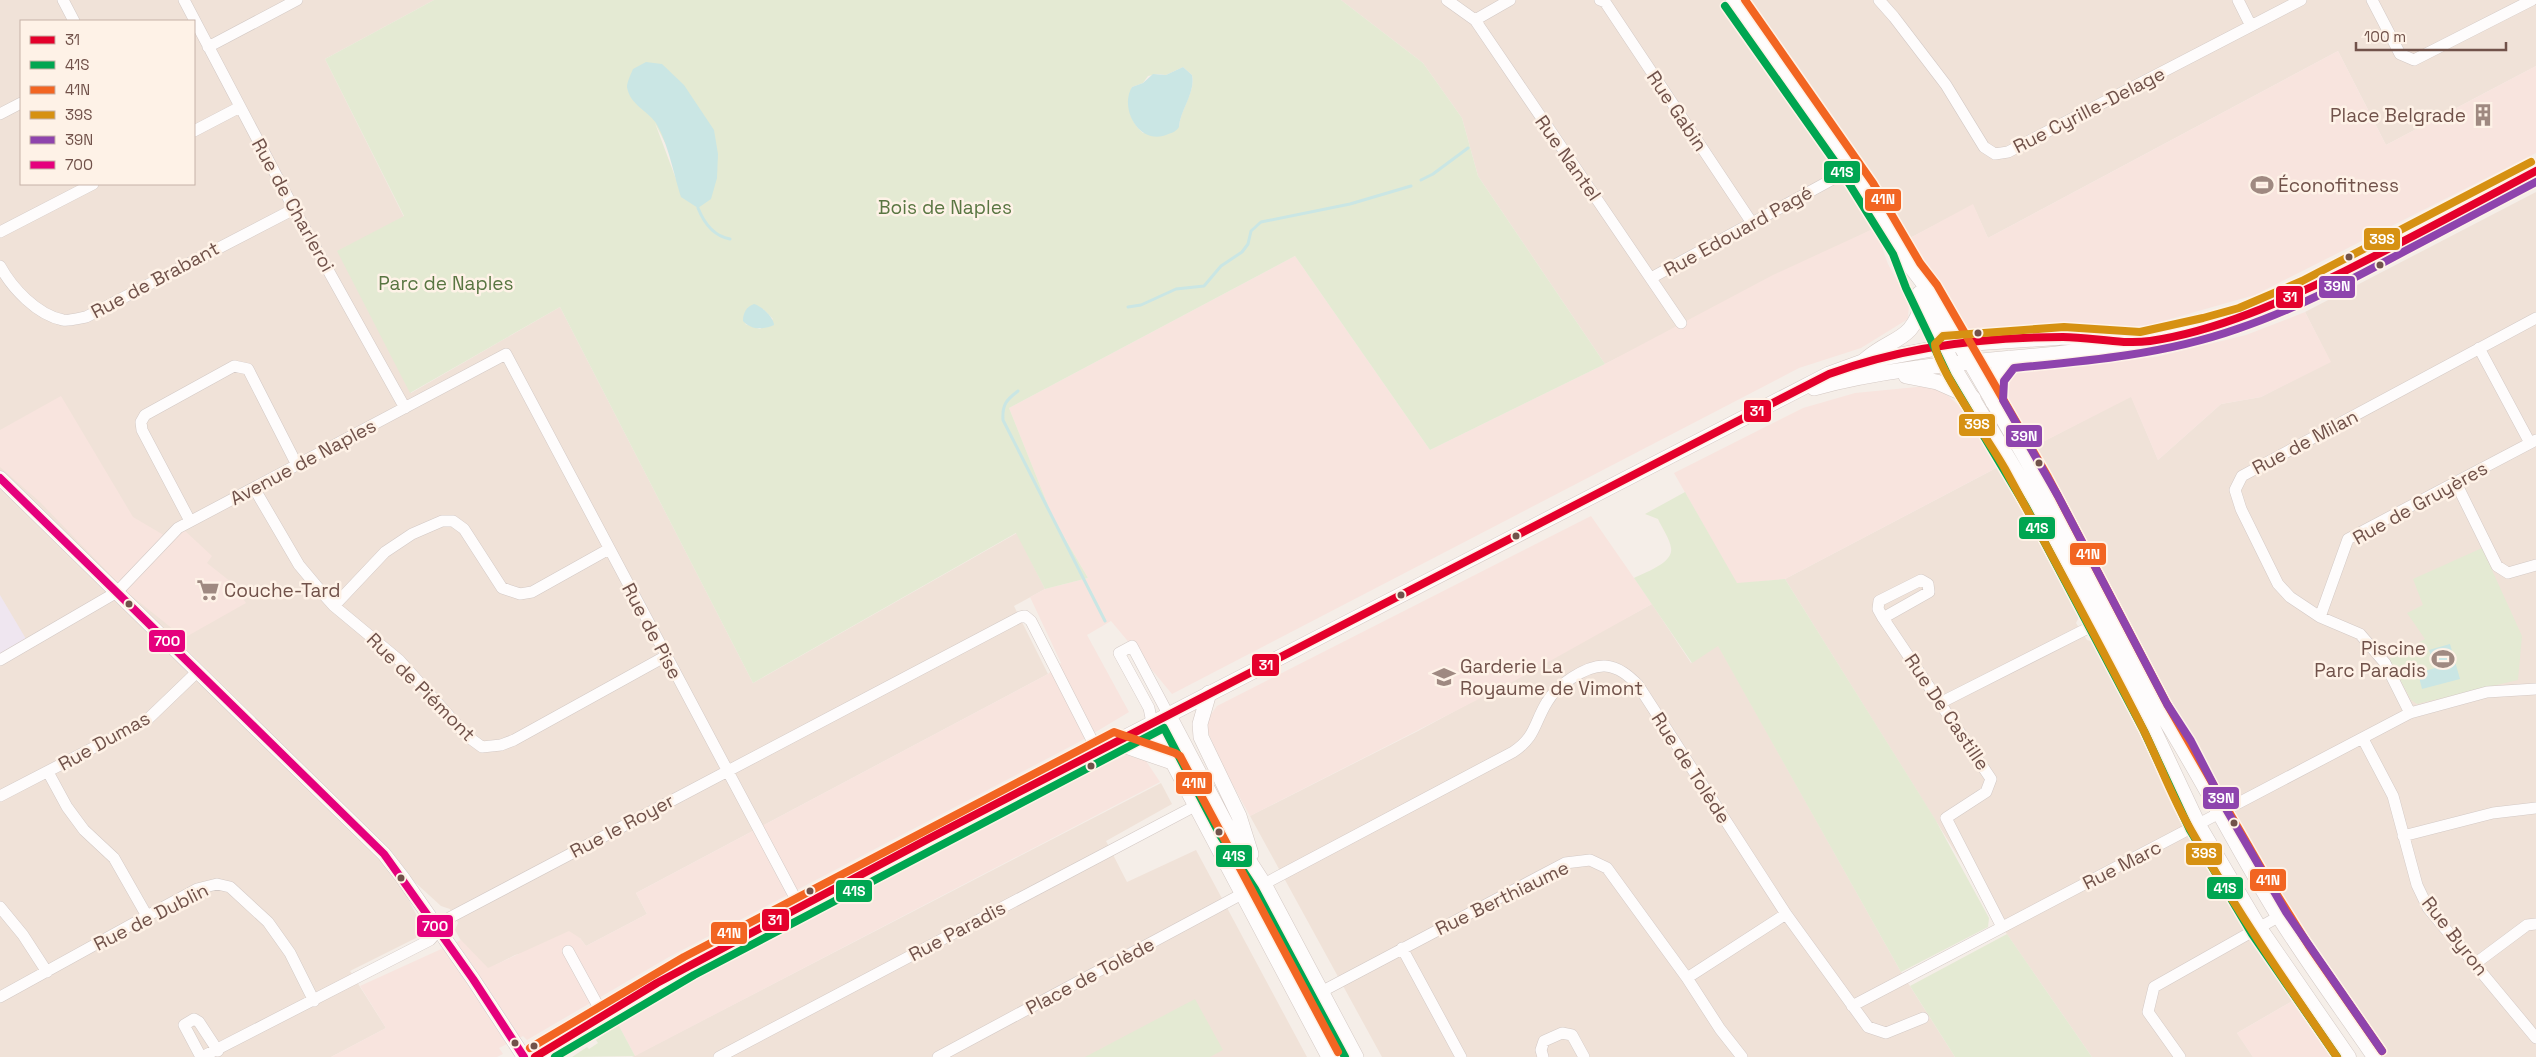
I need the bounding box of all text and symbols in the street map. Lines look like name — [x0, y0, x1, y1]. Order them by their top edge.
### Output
legend — [20, 20, 195, 185]
scale bar — [2356, 20, 2506, 52]
text: 100 m — [2364, 27, 2406, 46]
text: 31 — [65, 30, 80, 49]
text: 41S — [65, 55, 89, 74]
street label: Rue Cyrille-Delage — [2009, 61, 2169, 159]
street label: Rue Gabin — [1641, 66, 1713, 156]
text: 41N — [65, 80, 90, 99]
building icon: Place Belgrade — [2470, 102, 2496, 128]
place label: Place Belgrade — [2330, 103, 2466, 128]
text: 39S — [65, 105, 92, 124]
street label: Rue Nantel — [1529, 110, 1607, 206]
text: 39N — [65, 130, 93, 149]
street label: Rue de Charleroi — [246, 134, 340, 276]
text: 70O — [65, 155, 93, 174]
line badge: 41S — [1823, 160, 1861, 184]
text: 41S — [1830, 163, 1854, 181]
sports icon: Éconofitness — [2249, 172, 2275, 198]
place label: Éconofitness — [2278, 173, 2399, 198]
street label: Rue Edouard Pagé — [1659, 180, 1817, 282]
line badge: 41N — [1864, 188, 1902, 212]
text: 41N — [1871, 190, 1895, 208]
park label: Bois de Naples — [878, 195, 1012, 220]
line badge: 39S — [2363, 227, 2401, 251]
text: 39S — [2369, 230, 2395, 248]
street label: Rue de Brabant — [87, 236, 223, 324]
unlabelled marker — [2344, 252, 2354, 262]
unlabelled marker — [2375, 260, 2385, 270]
park label: Parc de Naples — [378, 271, 514, 296]
line badge: 39N — [2318, 275, 2356, 299]
text: 39N — [2324, 277, 2350, 295]
line badge: 31 — [2275, 285, 2304, 309]
text: 31 — [2283, 288, 2297, 306]
unlabelled marker — [1973, 328, 1983, 338]
line badge: 31 — [1743, 399, 1772, 423]
text: 31 — [1750, 402, 1764, 420]
street label: Rue de Milan — [2248, 404, 2362, 480]
street label: Avenue de Naples — [226, 413, 380, 511]
line badge: 39S — [1958, 413, 1996, 437]
text: 39S — [1964, 415, 1990, 433]
line badge: 39N — [2005, 424, 2043, 448]
text: 39N — [2011, 427, 2037, 445]
street label: Rue de Gruyères — [2348, 456, 2492, 550]
unlabelled marker — [2034, 458, 2044, 468]
line badge: 41S — [2018, 516, 2056, 540]
text: 41S — [2025, 519, 2049, 537]
unlabelled marker — [1511, 531, 1521, 541]
line badge: 41N — [2069, 542, 2107, 566]
text: 41N — [2076, 545, 2100, 563]
supermarket icon: Couche-Tard — [195, 577, 221, 603]
place label: Couche-Tard — [224, 578, 340, 603]
street label: Rue de Pise — [616, 579, 688, 683]
unlabelled marker — [1396, 590, 1406, 600]
unlabelled marker — [124, 599, 134, 609]
street label: Rue de Piémont — [361, 627, 481, 747]
line badge: 70O — [148, 629, 186, 653]
text: 70O — [154, 632, 180, 650]
place label: Piscine Parc Paradis — [2314, 636, 2426, 683]
sports icon: Piscine Parc Paradis — [2430, 646, 2456, 672]
street label: Rue De Castille — [1899, 649, 1995, 775]
line badge: 31 — [1251, 653, 1280, 677]
place label: Garderie La Royaume de Vimont — [1460, 654, 1643, 701]
text: 31 — [1259, 656, 1273, 674]
school or university icon: Garderie La Royaume de Vimont — [1431, 664, 1457, 690]
street label: Rue Dumas — [54, 706, 154, 776]
street label: Rue de Tolède — [1646, 708, 1736, 828]
unlabelled marker — [1086, 761, 1096, 771]
line badge: 41N — [1175, 771, 1213, 795]
text: 41N — [1182, 774, 1206, 792]
line badge: 39N — [2202, 786, 2240, 810]
street label: Rue le Royer — [566, 788, 678, 864]
text: 39N — [2208, 789, 2234, 807]
unlabelled marker — [2229, 818, 2239, 828]
unlabelled marker — [1214, 827, 1224, 837]
street label: Rue Marc — [2078, 835, 2166, 895]
line badge: 39S — [2185, 842, 2223, 866]
line badge: 41S — [1215, 844, 1253, 868]
text: 39S — [2191, 844, 2217, 862]
text: 41S — [1222, 847, 1246, 865]
street label: Rue Berthiaume — [1431, 855, 1573, 941]
line badge: 41N — [2249, 868, 2287, 892]
text: 41N — [2256, 871, 2280, 889]
unlabelled marker — [396, 873, 406, 883]
line badge: 41S — [2206, 876, 2244, 900]
street label: Rue de Dublin — [89, 877, 213, 957]
line badge: 41S — [835, 879, 873, 903]
text: 41S — [2213, 879, 2237, 897]
text: 41S — [842, 882, 866, 900]
unlabelled marker — [805, 886, 815, 896]
street label: Rue Byron — [2416, 891, 2494, 981]
street label: Rue Paradis — [904, 895, 1010, 967]
line badge: 31 — [761, 908, 790, 932]
text: 31 — [768, 911, 782, 929]
line badge: 70O — [416, 914, 454, 938]
text: 70O — [422, 917, 448, 935]
line badge: 41N — [710, 921, 748, 945]
text: 41N — [717, 924, 741, 942]
street label: Place de Tolède — [1021, 932, 1159, 1020]
unlabelled marker — [510, 1038, 520, 1048]
unlabelled marker — [529, 1041, 539, 1051]

